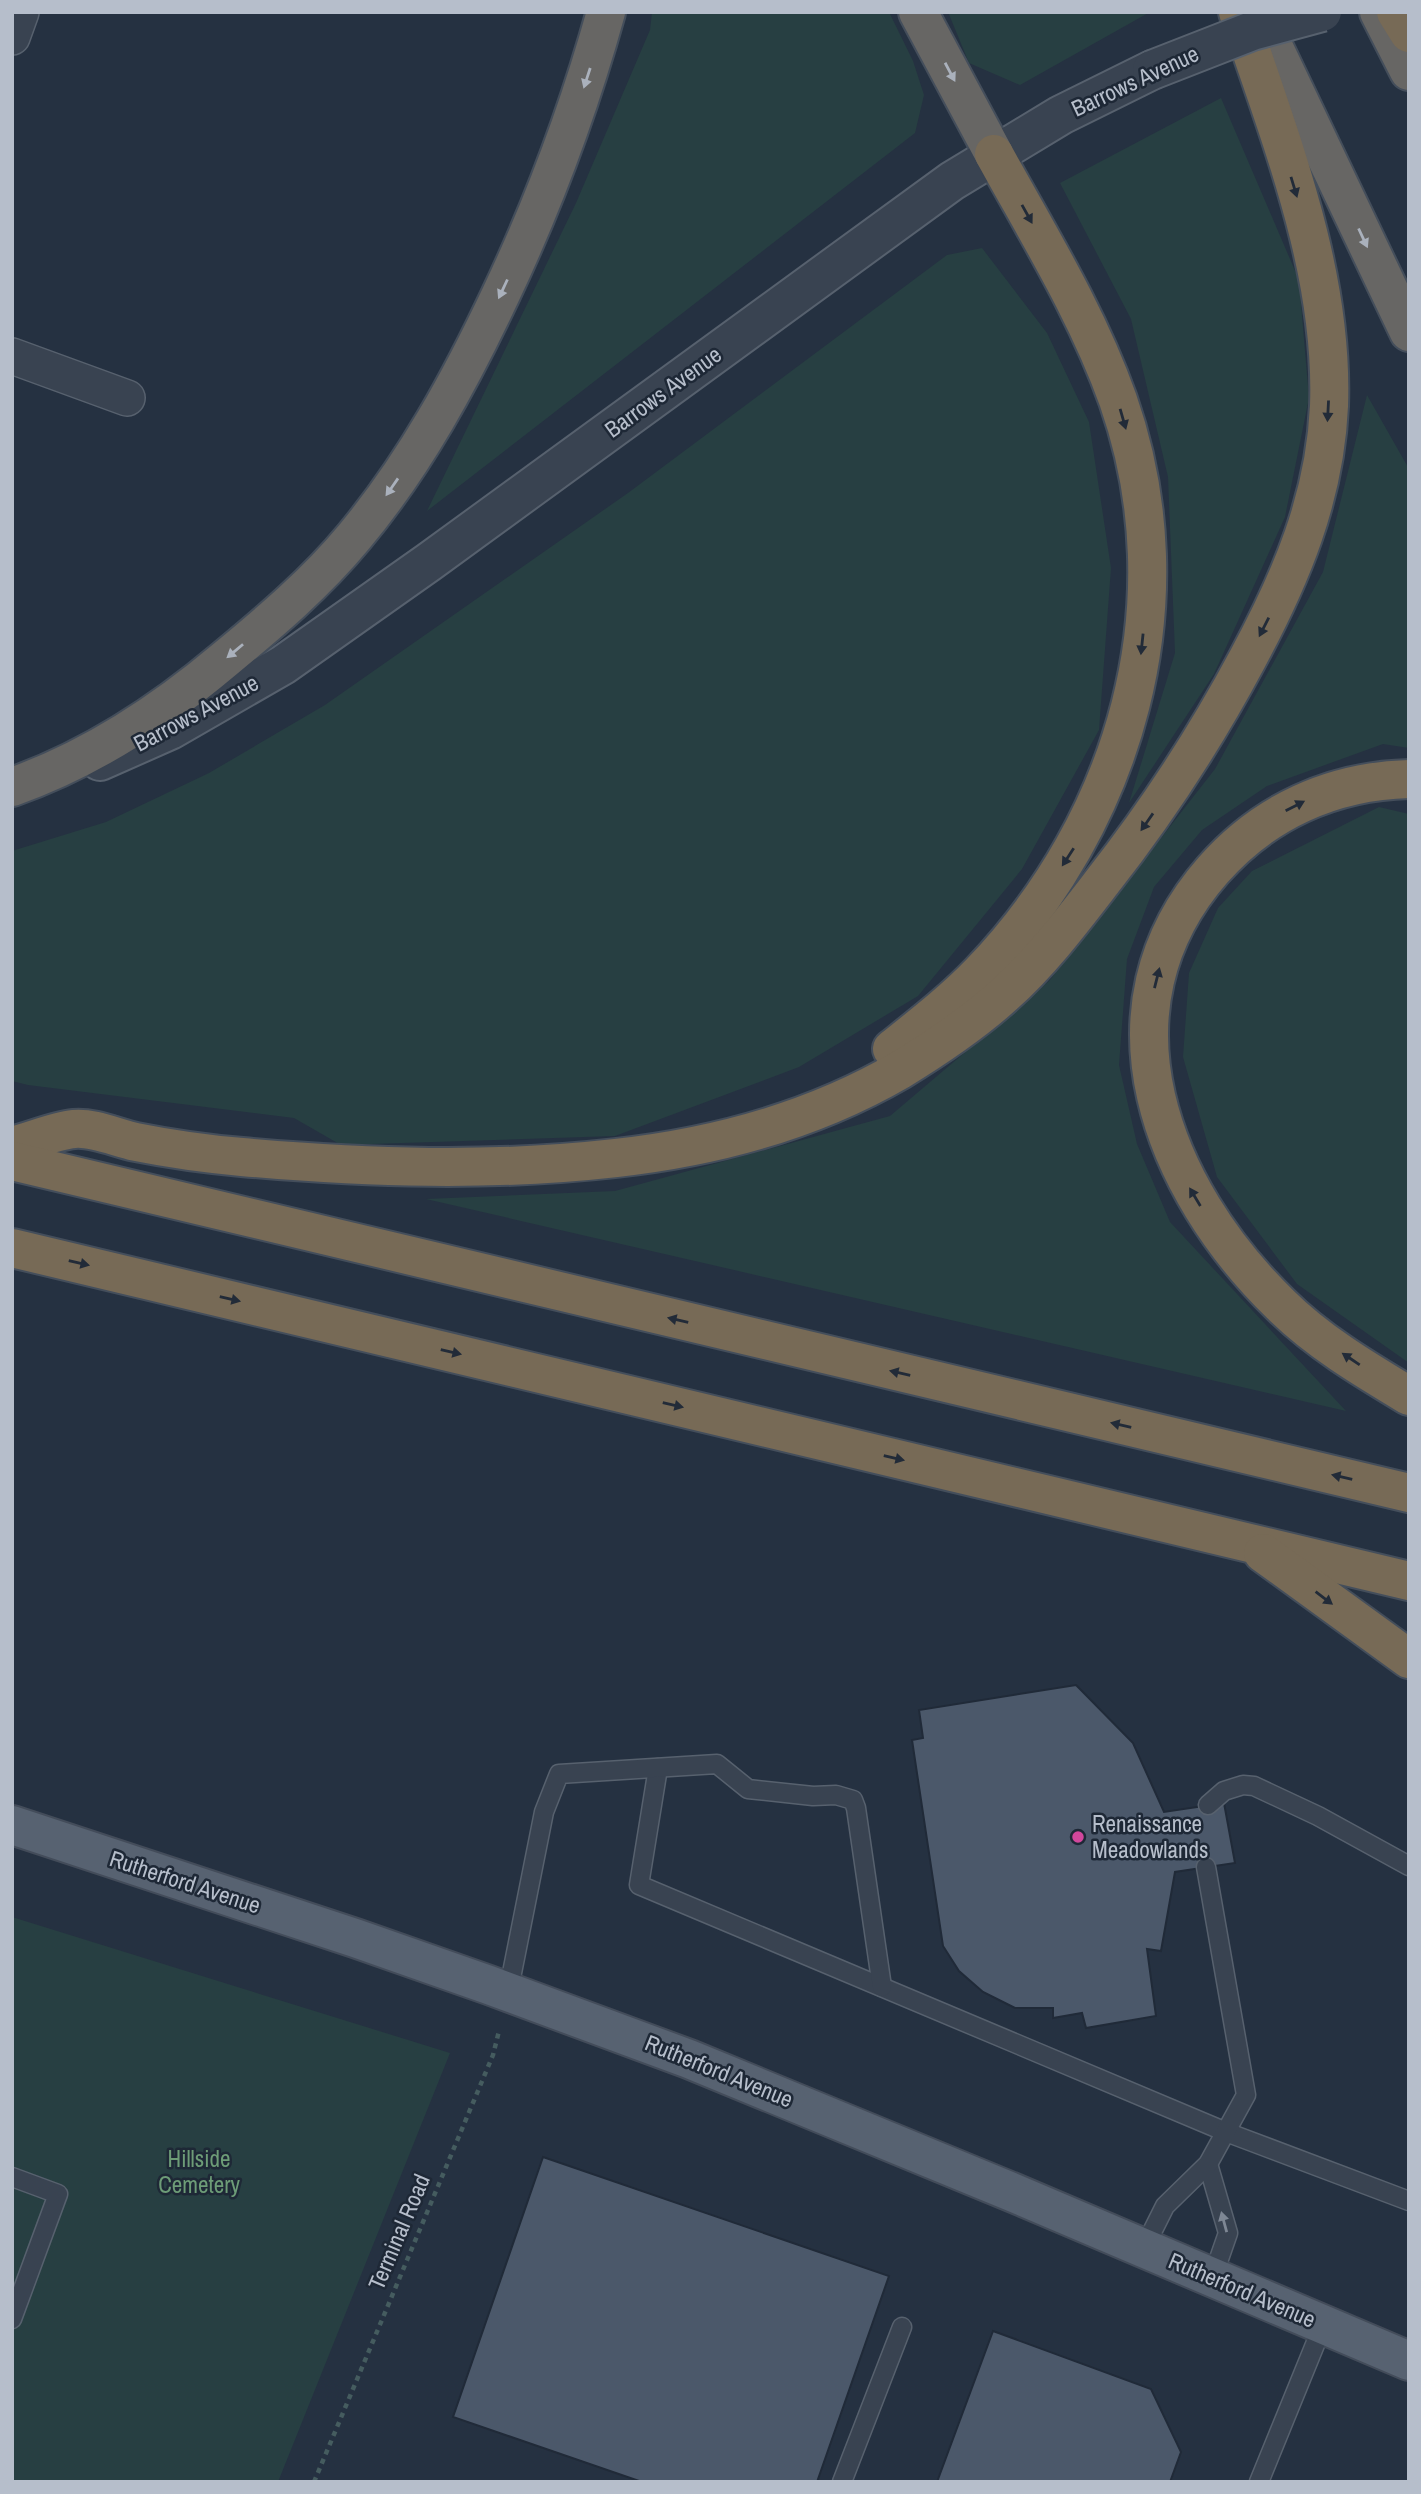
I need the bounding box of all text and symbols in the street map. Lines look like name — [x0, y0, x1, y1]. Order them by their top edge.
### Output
street label: Barrows Avenue — [1066, 38, 1203, 124]
one-way arrow — [944, 63, 956, 83]
one-way arrow — [581, 67, 591, 88]
one-way arrow — [1290, 177, 1300, 198]
one-way arrow — [1021, 204, 1033, 224]
one-way arrow — [1358, 228, 1369, 248]
one-way arrow — [497, 279, 509, 299]
street label: Barrows Avenue — [598, 339, 727, 444]
one-way arrow — [1322, 400, 1333, 422]
one-way arrow — [1119, 409, 1129, 430]
one-way arrow — [385, 478, 399, 496]
one-way arrow — [1259, 617, 1270, 637]
one-way arrow — [1137, 633, 1148, 655]
one-way arrow — [226, 643, 244, 659]
street label: Barrows Avenue — [128, 667, 264, 758]
one-way arrow — [1285, 801, 1305, 812]
one-way arrow — [1140, 813, 1154, 831]
one-way arrow — [1062, 848, 1075, 867]
one-way arrow — [1152, 967, 1163, 989]
one-way arrow — [1189, 1187, 1201, 1206]
one-way arrow — [68, 1258, 90, 1269]
one-way arrow — [219, 1294, 241, 1305]
one-way arrow — [667, 1314, 689, 1325]
one-way arrow — [440, 1347, 462, 1358]
one-way arrow — [1341, 1353, 1361, 1366]
one-way arrow — [888, 1367, 910, 1378]
one-way arrow — [662, 1400, 684, 1411]
one-way arrow — [1110, 1419, 1132, 1430]
one-way arrow — [883, 1452, 905, 1463]
one-way arrow — [1331, 1471, 1353, 1482]
one-way arrow — [1315, 1590, 1333, 1604]
place label: Renaissance Meadowlands — [1092, 1808, 1208, 1865]
marker: Renaissance Meadowlands — [1070, 1829, 1086, 1845]
street label: Rutherford Avenue — [106, 1843, 265, 1921]
street label: Rutherford Avenue — [641, 2027, 798, 2114]
park label: Hillside Cemetery — [158, 2143, 240, 2200]
street label: Terminal Road — [360, 2169, 437, 2294]
one-way arrow — [1218, 2211, 1229, 2233]
street label: Rutherford Avenue — [1164, 2245, 1320, 2334]

